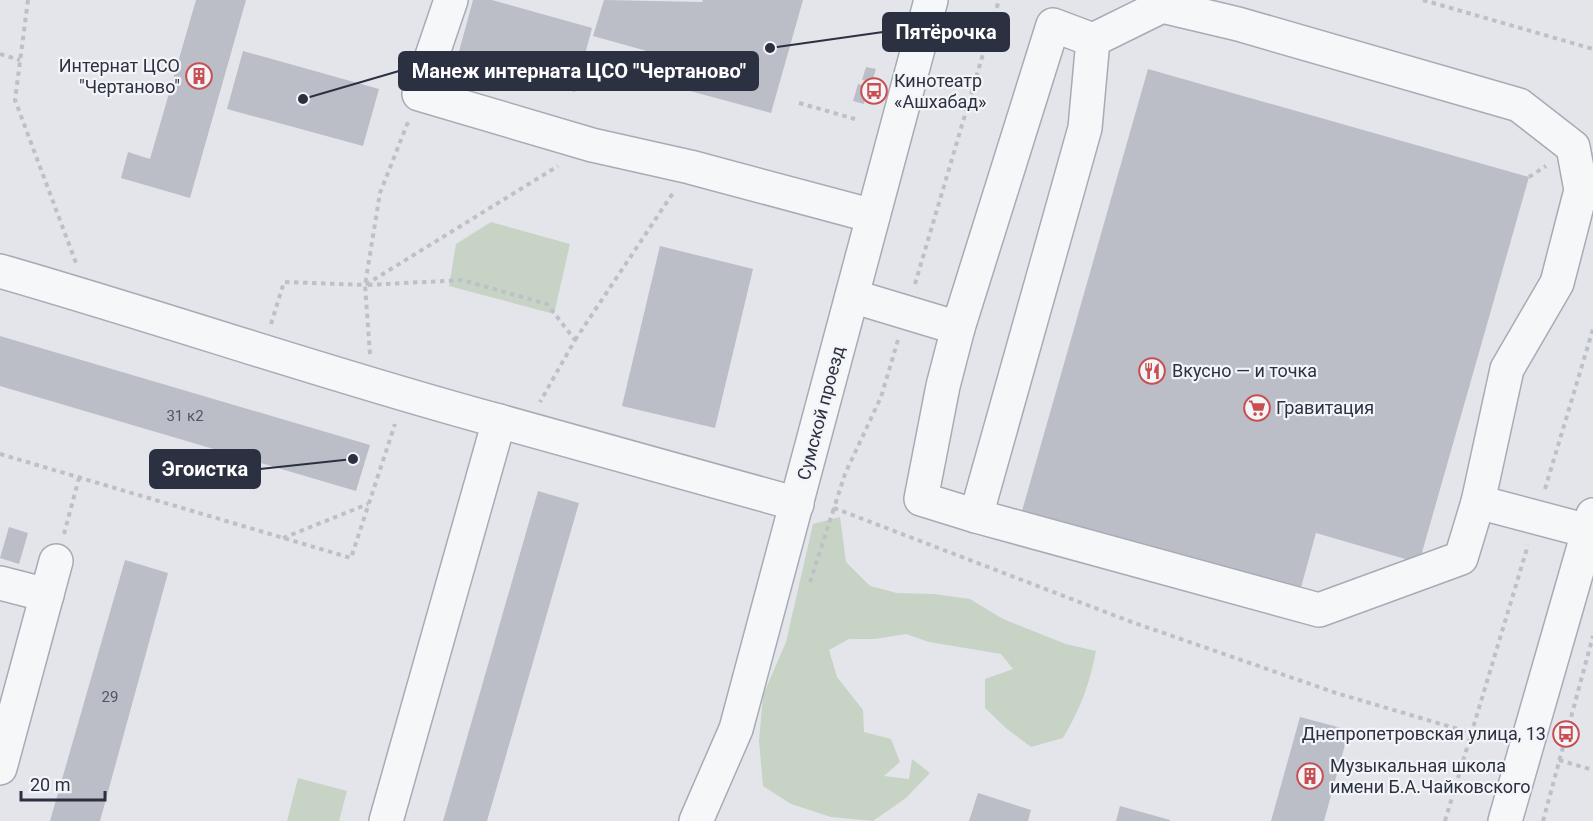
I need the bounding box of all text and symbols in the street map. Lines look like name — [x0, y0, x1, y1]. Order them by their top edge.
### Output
callout: Пятёрочка — [883, 13, 1009, 51]
text: Пятёрочка — [895, 20, 997, 44]
callout: Манеж интерната ЦСО "Чертаново" — [399, 52, 758, 90]
place label: Интернат ЦСО "Чертаново" — [59, 55, 180, 97]
text: Манеж интерната ЦСО "Чертаново" — [412, 59, 746, 83]
building icon: Интернат ЦСО "Чертаново" — [184, 61, 214, 91]
place label: Кинотеатр «Ашхабад» — [894, 70, 987, 112]
bus stop icon: Кинотеатр «Ашхабад» — [859, 76, 889, 106]
street label: Сумской проезд — [793, 343, 849, 482]
restaurant icon: Вкусно — и точка — [1137, 356, 1167, 386]
place label: Вкусно — и точка — [1172, 360, 1317, 381]
supermarket icon: Гравитация — [1242, 393, 1272, 423]
place label: Гравитация — [1276, 397, 1374, 418]
house number: 31 к2 — [166, 407, 204, 425]
callout: Эгоистка — [150, 450, 260, 488]
text: Эгоистка — [162, 457, 248, 481]
house number: 29 — [102, 688, 118, 706]
bus stop icon: Днепропетровская улица, 13 — [1551, 719, 1581, 749]
place label: Днепропетровская улица, 13 — [1302, 723, 1546, 744]
place label: Музыкальная школа имени Б.А.Чайковского — [1330, 755, 1531, 797]
building icon: Музыкальная школа имени Б.А.Чайковского — [1295, 761, 1325, 791]
scale bar — [21, 764, 105, 802]
text: 20 m — [30, 774, 70, 795]

